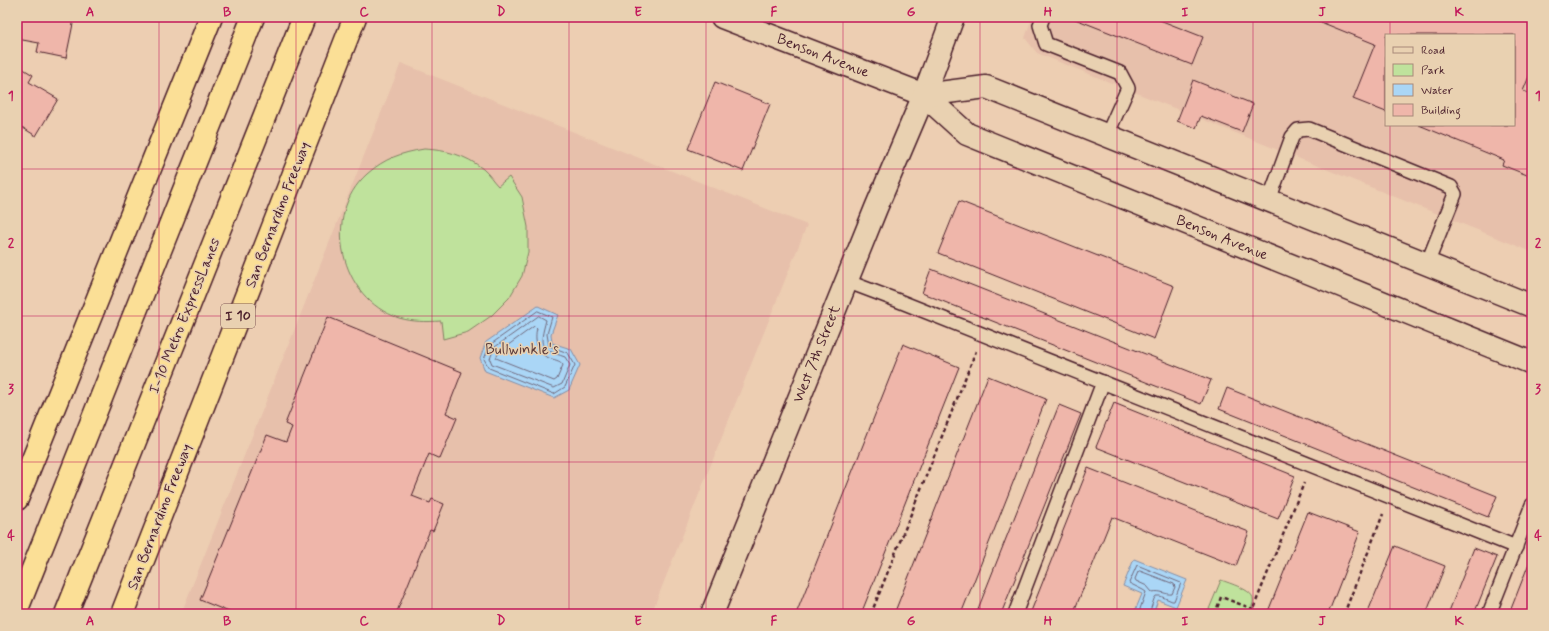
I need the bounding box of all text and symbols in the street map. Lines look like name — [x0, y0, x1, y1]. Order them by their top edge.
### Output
text: A — [86, 4, 94, 21]
text: B — [223, 4, 232, 21]
text: C — [359, 4, 369, 21]
text: D — [497, 4, 506, 21]
text: E — [634, 4, 642, 21]
text: F — [771, 4, 778, 21]
text: G — [907, 4, 916, 21]
text: H — [1044, 4, 1053, 21]
text: I — [1182, 4, 1189, 21]
text: J — [1318, 4, 1326, 21]
text: K — [1454, 4, 1464, 21]
street label: Benson Avenue — [774, 29, 872, 83]
legend — [1385, 34, 1515, 126]
text: Road — [1421, 43, 1445, 59]
text: Park — [1421, 63, 1445, 79]
text: Water — [1421, 83, 1453, 99]
text: 1 — [8, 88, 14, 105]
text: 1 — [1535, 88, 1541, 105]
text: Building — [1421, 103, 1461, 120]
street label: San Bernardino Freeway — [241, 139, 315, 291]
street label: Benson Avenue — [1173, 210, 1271, 266]
text: 2 — [8, 235, 15, 252]
street label: I-10 Metro ExpressLanes — [145, 235, 226, 397]
text: 2 — [1535, 235, 1542, 252]
street label: West 7th Street — [788, 302, 846, 406]
road number: I 10 — [221, 304, 255, 328]
park label: Bullwinkle's — [485, 340, 559, 360]
text: 3 — [8, 381, 14, 398]
text: 3 — [1535, 381, 1541, 398]
street label: San Bernardino Freeway — [123, 441, 197, 593]
text: 4 — [7, 528, 15, 545]
text: 4 — [1534, 528, 1542, 545]
text: A — [86, 613, 94, 630]
text: B — [223, 613, 232, 630]
text: C — [359, 613, 369, 630]
text: D — [497, 613, 506, 630]
text: E — [634, 613, 642, 630]
text: F — [771, 613, 778, 630]
text: G — [907, 613, 916, 630]
text: H — [1044, 613, 1053, 630]
text: I — [1182, 613, 1189, 630]
text: J — [1318, 613, 1326, 630]
text: K — [1454, 613, 1464, 630]

